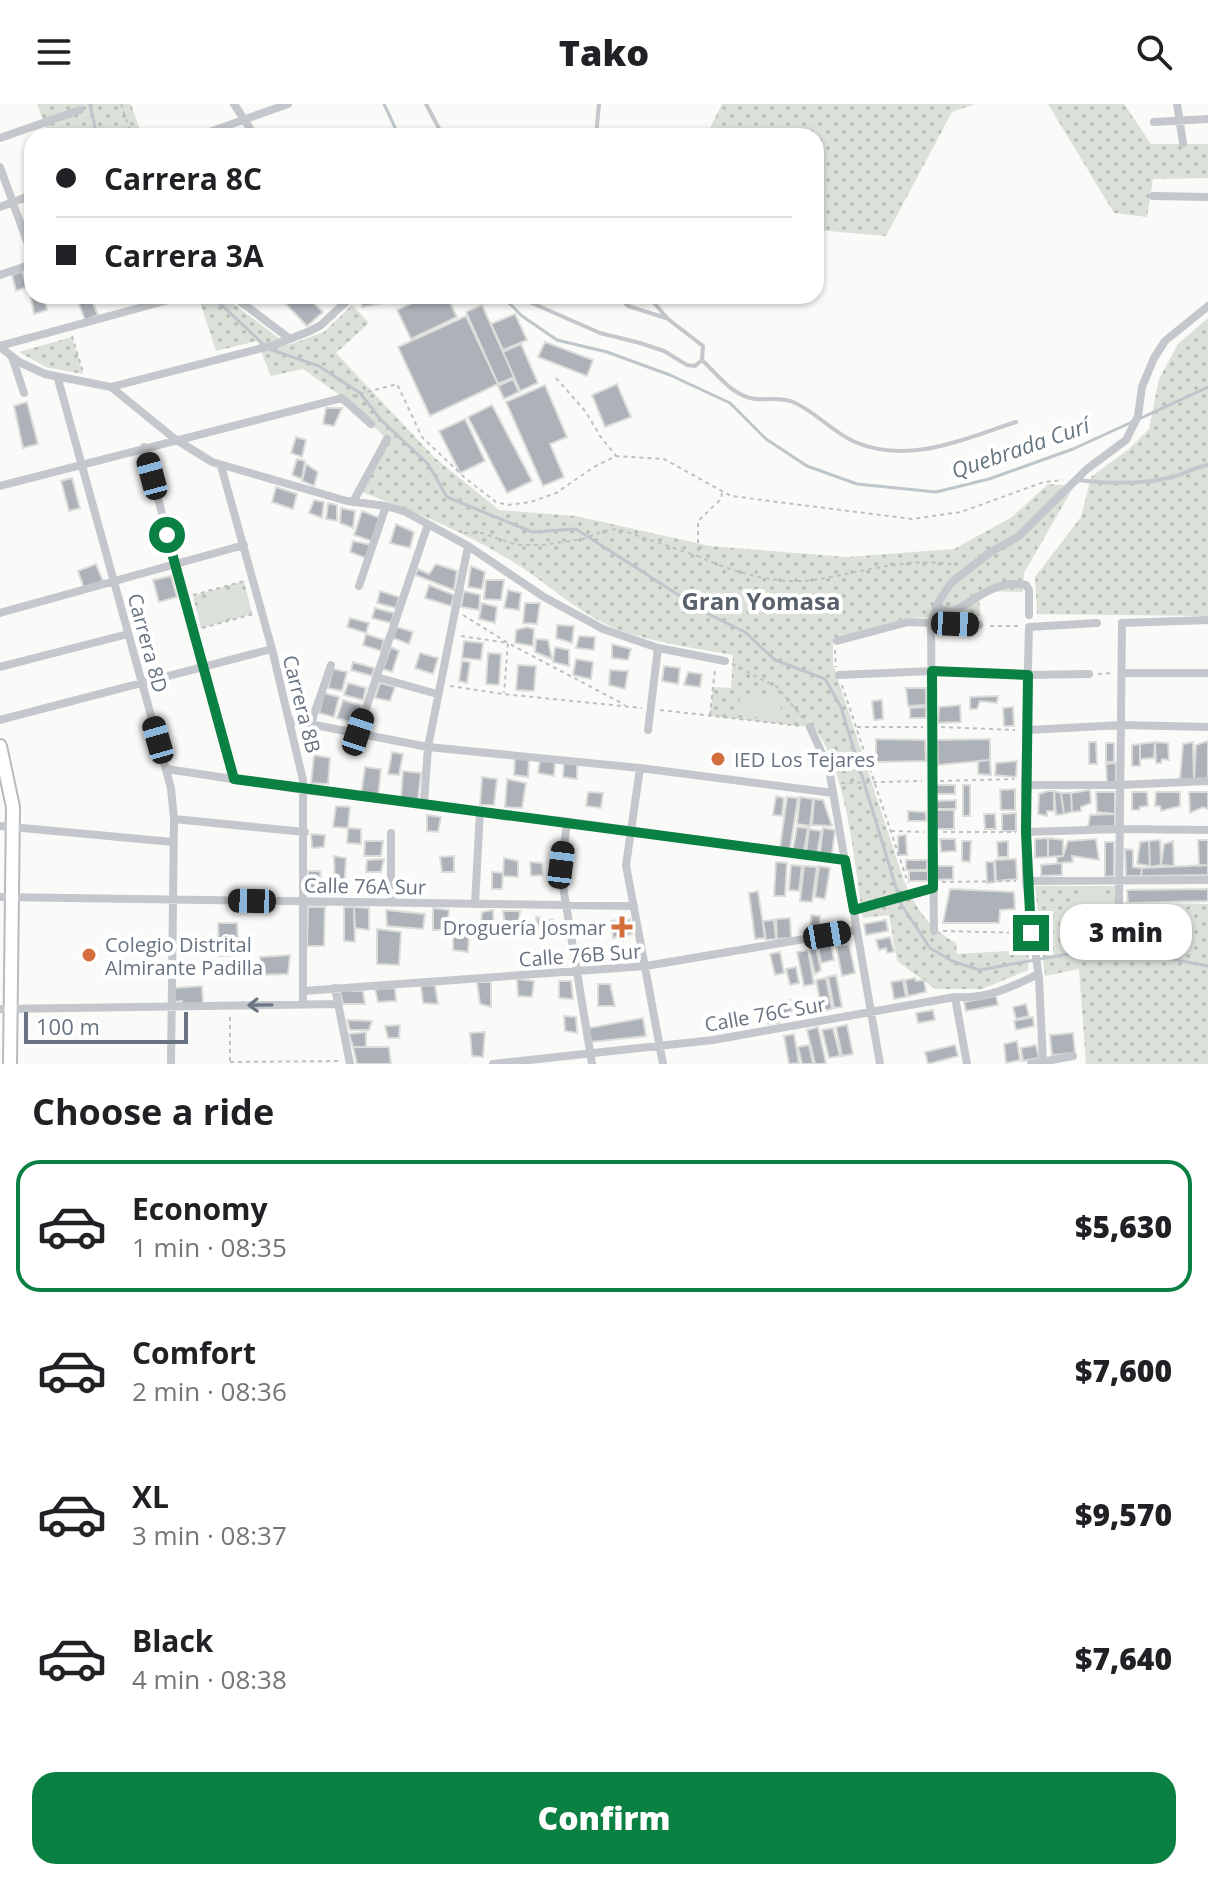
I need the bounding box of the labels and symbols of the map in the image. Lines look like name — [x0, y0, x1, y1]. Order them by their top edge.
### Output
water label: Quebrada Curí — [947, 409, 1095, 485]
car — [134, 450, 170, 502]
route start — [149, 517, 185, 553]
district label: Gran Yomasa — [681, 584, 841, 617]
street label: Carrera 8D — [122, 590, 174, 696]
car — [931, 611, 979, 637]
street label: Carrera 8B — [277, 652, 327, 756]
car — [339, 705, 377, 759]
car — [140, 714, 176, 766]
place label: IED Los Tejares — [734, 746, 875, 773]
marker: IED Los Tejares — [709, 750, 727, 768]
car — [546, 840, 576, 890]
street label: Calle 76A Sur — [304, 871, 426, 901]
car — [228, 889, 276, 913]
callout: 3 min — [1059, 905, 1191, 961]
place label: Droguería Josmar — [443, 914, 606, 941]
route end — [1013, 915, 1049, 951]
marker: Droguería Josmar — [613, 918, 631, 936]
car — [801, 919, 853, 951]
place label: Colegio Distrital Almirante Padilla — [105, 931, 263, 981]
street label: Calle 76B Sur — [518, 937, 642, 973]
marker: Colegio Distrital Almirante Padilla — [80, 946, 98, 964]
street label: Calle 76C Sur — [702, 990, 828, 1038]
one-way arrow — [247, 998, 274, 1013]
scale bar — [24, 1008, 188, 1044]

